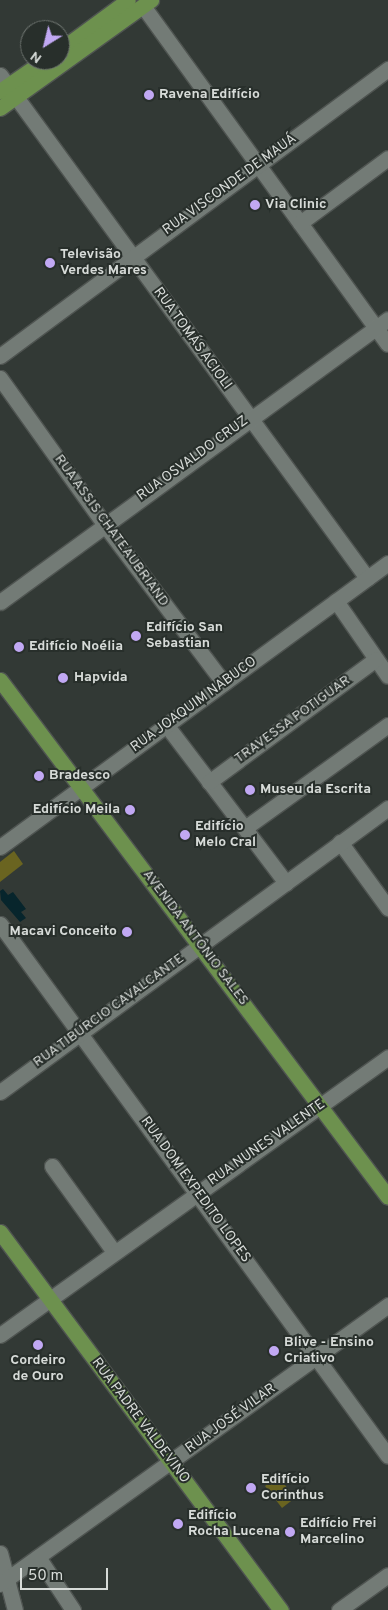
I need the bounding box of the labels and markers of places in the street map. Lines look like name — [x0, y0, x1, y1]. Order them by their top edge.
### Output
place label: Ravena Edifício — [159, 87, 260, 103]
marker: Ravena Edifício — [143, 89, 155, 101]
place label: Via Clinic — [265, 197, 327, 213]
marker: Via Clinic — [249, 199, 261, 211]
place label: Televisão Verdes Mares — [60, 247, 147, 280]
marker: Televisão Verdes Mares — [44, 257, 56, 269]
place label: Edifício San Sebastian — [146, 620, 223, 652]
marker: Edifício San Sebastian — [130, 630, 142, 642]
place label: Edifício Noélia — [29, 639, 123, 655]
marker: Edifício Noélia — [13, 641, 25, 653]
place label: Hapvida — [74, 670, 128, 686]
marker: Hapvida — [56, 671, 70, 685]
place label: Bradesco — [49, 768, 110, 784]
marker: Bradesco — [33, 770, 45, 782]
place label: Museu da Escrita — [260, 782, 371, 798]
marker: Museu da Escrita — [244, 784, 256, 796]
place label: Edifício Meila — [33, 802, 120, 818]
marker: Edifício Meila — [124, 804, 136, 816]
place label: Edifício Melo Cral — [195, 819, 256, 852]
marker: Edifício Melo Cral — [179, 829, 191, 841]
place label: Macavi Conceito — [10, 924, 117, 940]
marker: Macavi Conceito — [121, 926, 133, 938]
place label: Blive - Ensino Criativo — [284, 1335, 374, 1368]
marker: Cordeiro de Ouro — [32, 1339, 44, 1351]
marker: Blive - Ensino Criativo — [268, 1345, 280, 1357]
place label: Cordeiro de Ouro — [10, 1353, 66, 1385]
place label: Edifício Corinthus — [261, 1472, 324, 1504]
marker: Edifício Corinthus — [245, 1482, 257, 1494]
place label: Edifício Rocha Lucena — [188, 1508, 280, 1540]
place label: Edifício Frei Marcelino — [300, 1516, 376, 1548]
marker: Edifício Rocha Lucena — [172, 1518, 184, 1530]
marker: Edifício Frei Marcelino — [284, 1526, 296, 1538]

